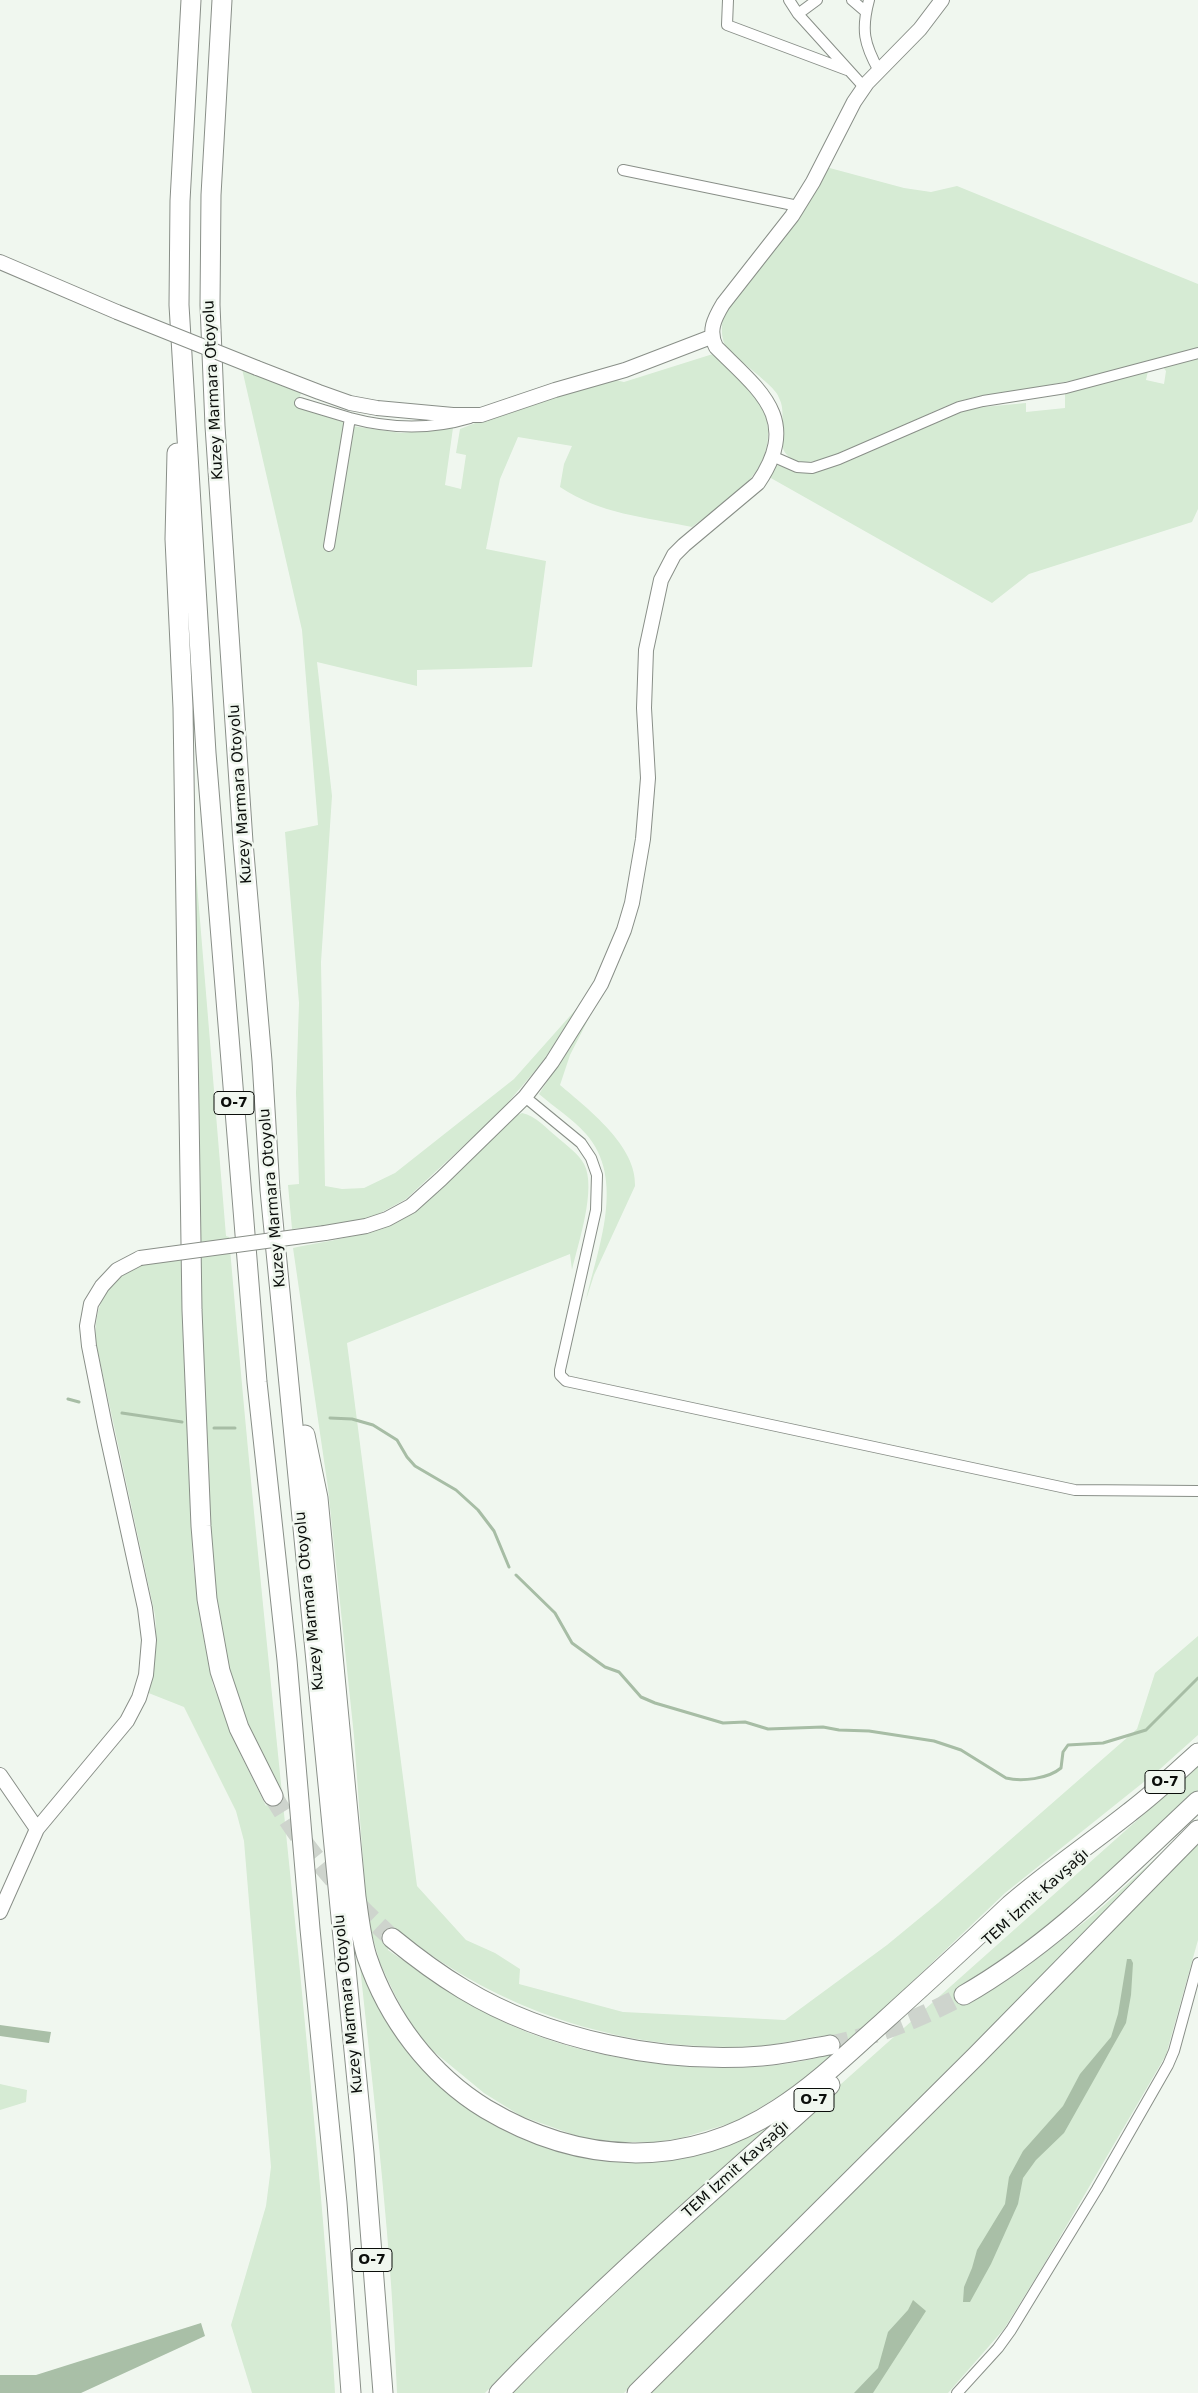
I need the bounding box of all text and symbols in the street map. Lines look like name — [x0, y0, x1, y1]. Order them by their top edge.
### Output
street label: Kuzey Marmara Otoyolu — [200, 300, 228, 480]
street label: Kuzey Marmara Otoyolu — [226, 704, 256, 884]
road number: O-7 — [214, 1092, 254, 1114]
street label: Kuzey Marmara Otoyolu — [256, 1108, 290, 1288]
street label: Kuzey Marmara Otoyolu — [292, 1511, 328, 1691]
road number: O-7 — [1145, 1770, 1185, 1794]
street label: TEM İzmit Kavşağı — [979, 1846, 1093, 1950]
street label: Kuzey Marmara Otoyolu — [331, 1914, 367, 2094]
road number: O-7 — [794, 2088, 834, 2112]
street label: TEM İzmit Kavşağı — [679, 2118, 793, 2222]
road number: O-7 — [352, 2248, 392, 2272]

